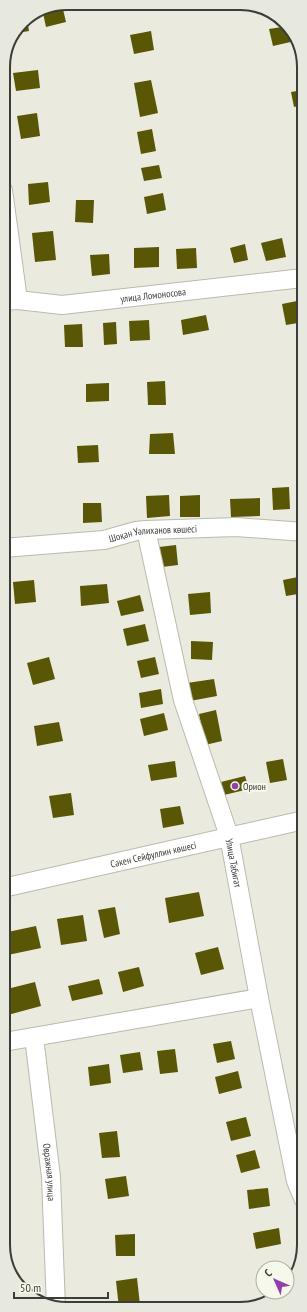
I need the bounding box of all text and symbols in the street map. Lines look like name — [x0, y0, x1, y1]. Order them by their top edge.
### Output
street label: улица Ломоносова — [120, 285, 187, 305]
street label: Шоқан Уәлиханов көшесі — [107, 522, 197, 545]
place label: Орион — [243, 780, 266, 793]
marker: Орион — [230, 781, 240, 791]
street label: Сәкен Сейфуллин көшесі — [109, 838, 198, 870]
street label: Улица Табигат — [223, 838, 245, 889]
street label: Овражная улица — [40, 1142, 58, 1201]
north arrow — [255, 1260, 295, 1300]
text: С — [261, 1266, 275, 1280]
scale bar — [14, 1274, 108, 1300]
text: 50 m — [20, 1280, 41, 1295]

